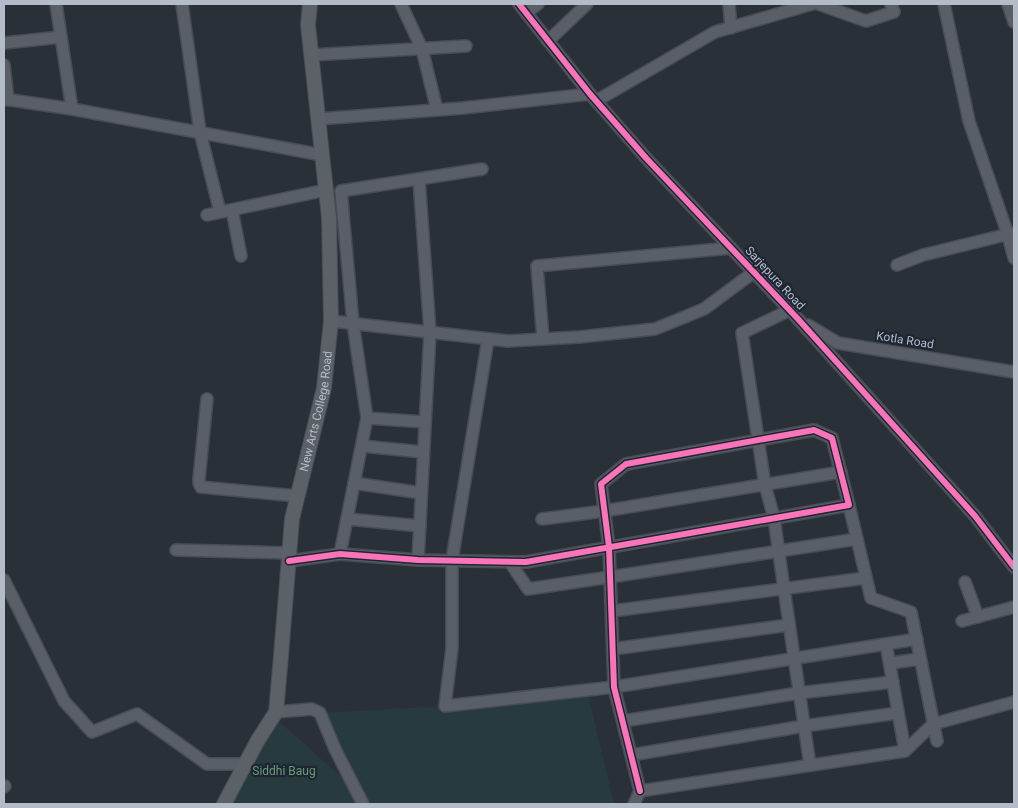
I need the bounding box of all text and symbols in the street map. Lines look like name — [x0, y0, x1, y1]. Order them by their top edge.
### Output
street label: Sarjepura Road — [742, 244, 808, 312]
street label: Kotla Road — [875, 329, 935, 351]
street label: New Arts College Road — [297, 350, 335, 473]
park label: Siddhi Baug — [252, 764, 316, 778]

